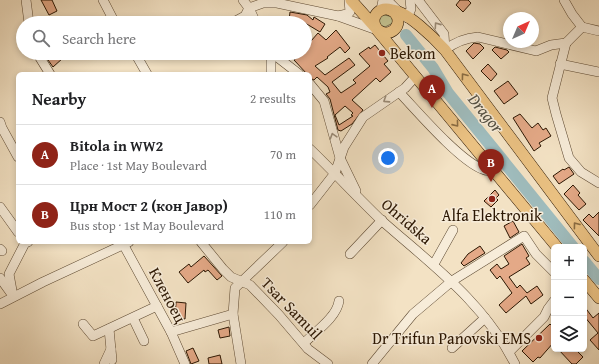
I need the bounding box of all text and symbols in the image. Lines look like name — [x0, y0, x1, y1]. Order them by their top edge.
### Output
north arrow — [503, 12, 539, 48]
search box — [16, 16, 312, 60]
one-way arrow — [434, 22, 442, 29]
icon: search — [30, 27, 52, 49]
text: Search here — [62, 28, 136, 49]
place label: Bekom — [390, 41, 436, 65]
marker: Bekom — [377, 48, 387, 58]
one-way arrow — [462, 73, 469, 80]
pin: A — [419, 75, 445, 108]
text: Nearby — [32, 86, 86, 111]
water label: Dragor — [462, 87, 511, 138]
text: 2 results — [250, 89, 296, 108]
one-way arrow — [383, 95, 390, 103]
one-way arrow — [451, 119, 458, 126]
one-way arrow — [329, 133, 338, 140]
text: Bitola in WW2 — [70, 135, 163, 156]
text: A — [41, 145, 49, 164]
text: 70 m — [270, 145, 296, 164]
your location — [378, 148, 398, 168]
pin: B — [478, 149, 504, 182]
text: Place · 1st May Boulevard — [70, 156, 207, 175]
street label: Ohridska — [376, 192, 438, 250]
marker: Alfa Elektronik — [487, 194, 497, 204]
text: Црн Мост 2 (кон Јавор) — [70, 195, 228, 216]
place label: Alfa Elektronik — [442, 203, 543, 227]
text: B — [41, 205, 49, 224]
text: 110 m — [264, 205, 296, 224]
text: Bus stop · 1st May Boulevard — [70, 216, 224, 235]
one-way arrow — [573, 222, 581, 229]
map controls — [551, 244, 587, 352]
button: + — [551, 244, 587, 280]
street label: Кленоец — [143, 263, 193, 327]
street label: Tsar Samuil — [256, 271, 328, 345]
button: − — [551, 280, 587, 316]
button: layers — [551, 316, 587, 352]
place label: Dr Trifun Panovski EMS — [372, 326, 531, 350]
marker: Dr Trifun Panovski EMS — [534, 333, 544, 343]

